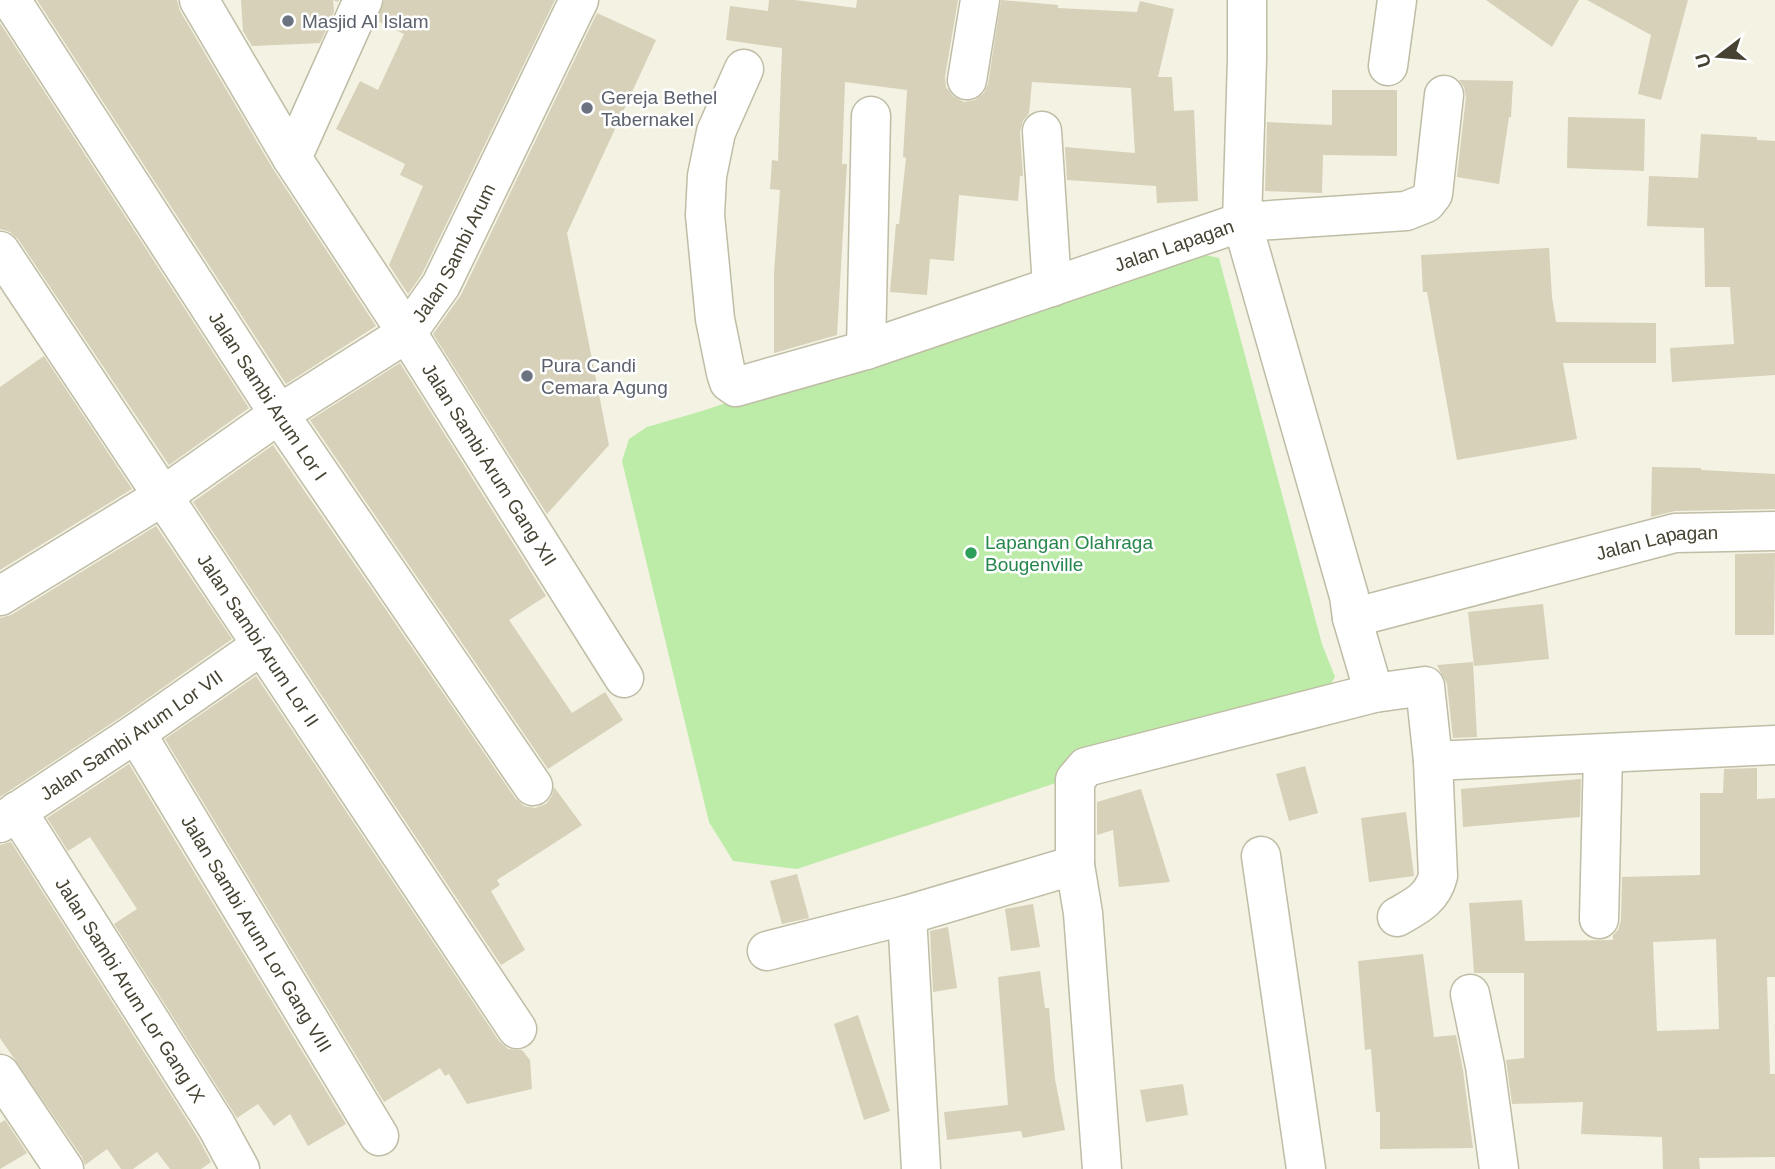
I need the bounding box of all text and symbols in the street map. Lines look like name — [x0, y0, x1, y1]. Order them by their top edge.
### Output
place label: Masjid Al Islam — [302, 11, 429, 32]
marker: Masjid Al Islam — [280, 13, 296, 29]
north arrow — [1684, 21, 1754, 91]
text: U — [1691, 51, 1715, 70]
place label: Gereja Bethel Tabernakel — [601, 87, 717, 130]
marker: Gereja Bethel Tabernakel — [579, 100, 595, 116]
street label: Jalan Sambi Arum — [408, 180, 499, 326]
street label: Jalan Lapagan — [1111, 215, 1236, 275]
street label: Jalan Sambi Arum Lor I — [205, 308, 331, 484]
place label: Pura Candi Cemara Agung — [541, 355, 668, 398]
street label: Jalan Sambi Arum Gang XII — [418, 360, 561, 569]
marker: Pura Candi Cemara Agung — [519, 368, 535, 384]
street label: Jalan Lapagan — [1593, 522, 1718, 564]
place label: Lapangan Olahraga Bougenville — [985, 532, 1153, 575]
marker: Lapangan Olahraga Bougenville — [963, 545, 979, 561]
street label: Jalan Sambi Arum Lor II — [194, 550, 323, 730]
street label: Jalan Sambi Arum Lor VII — [36, 666, 226, 804]
street label: Jalan Sambi Arum Lor Gang VIII — [177, 811, 336, 1056]
street label: Jalan Sambi Arum Lor Gang IX — [51, 874, 210, 1107]

